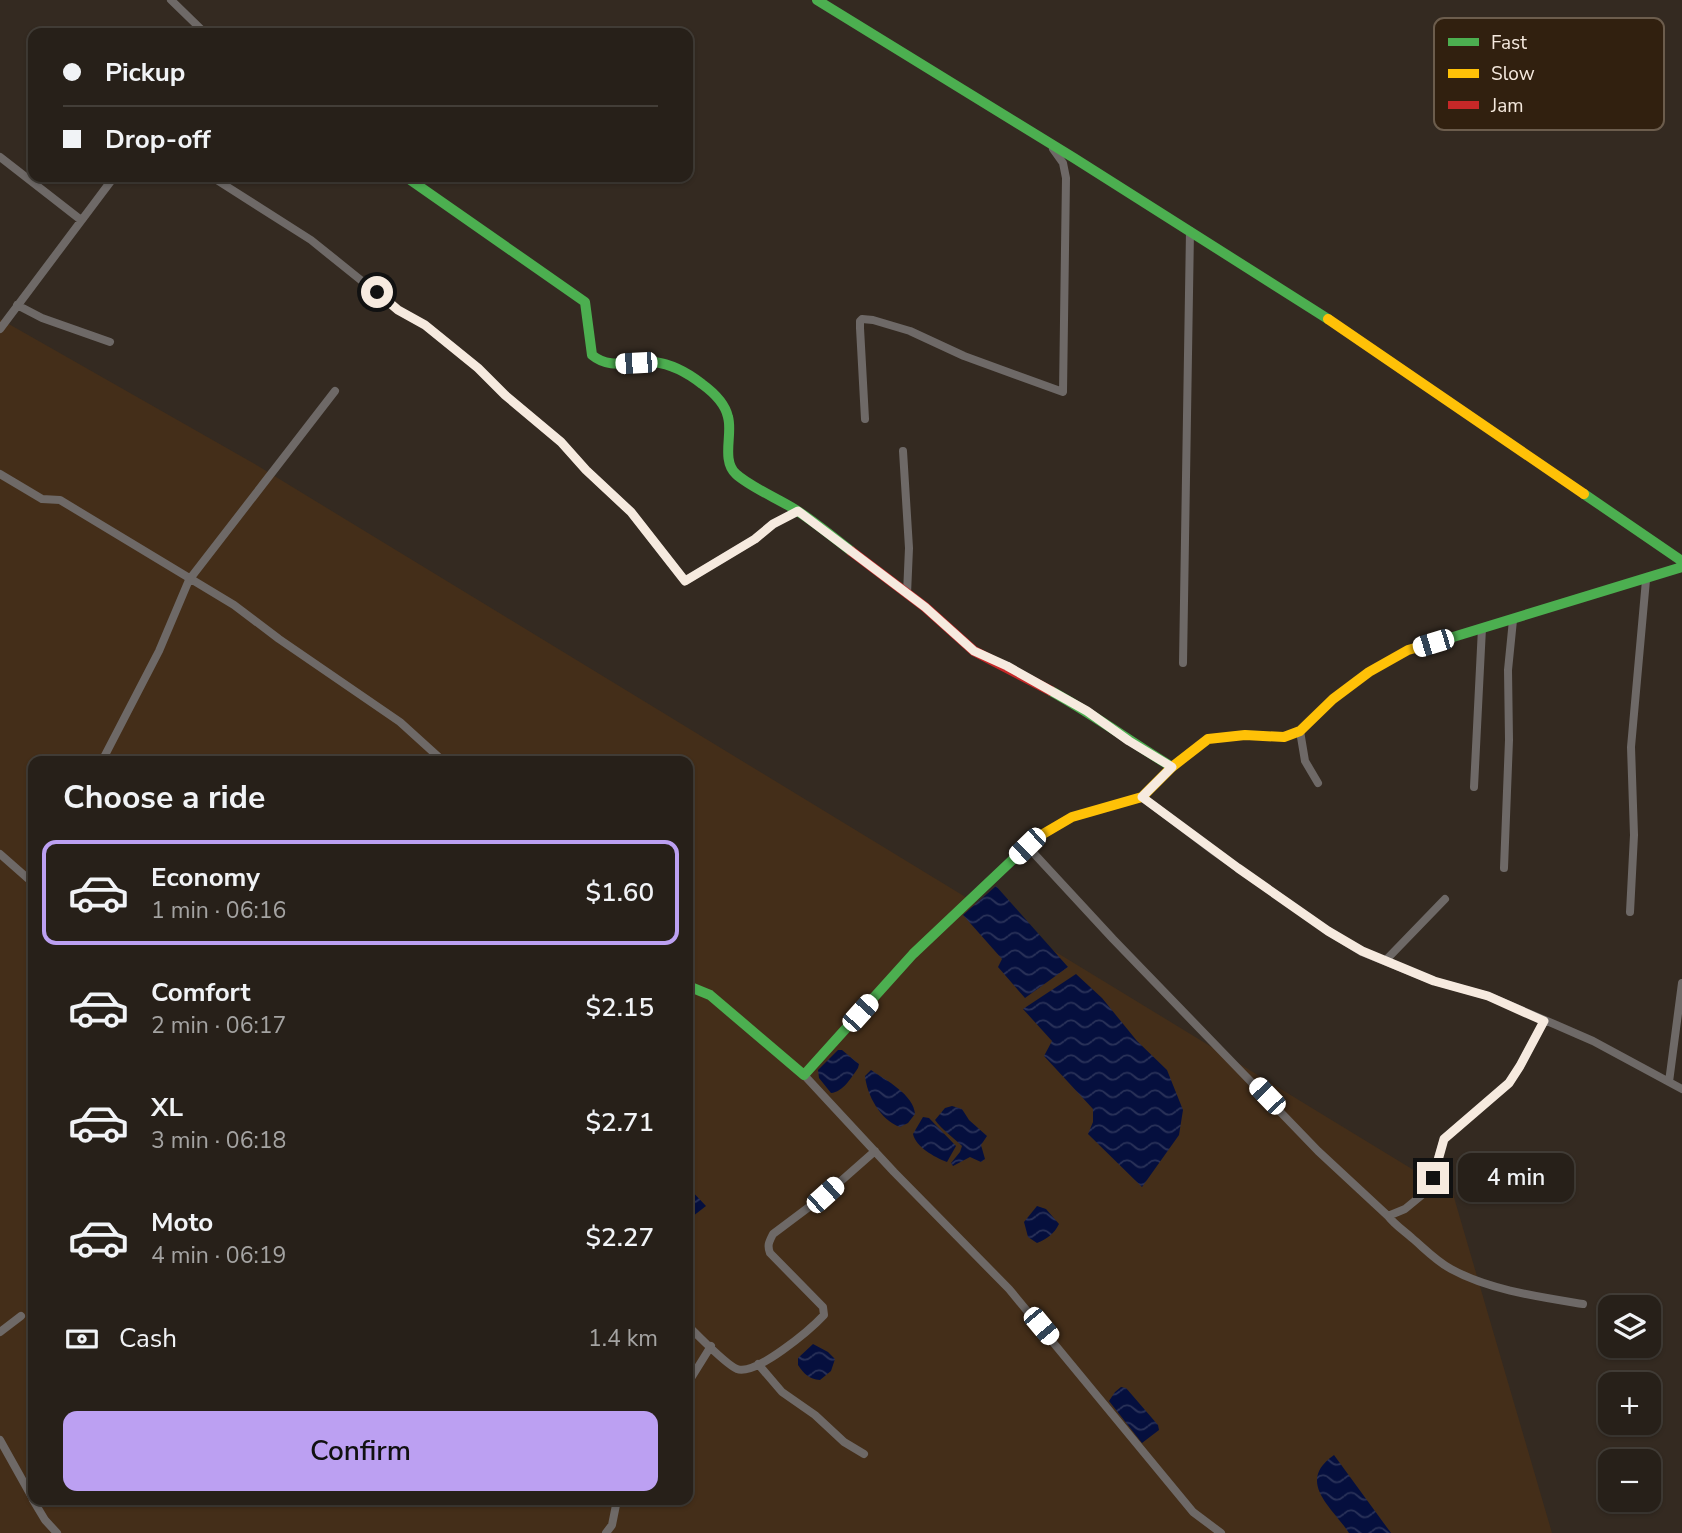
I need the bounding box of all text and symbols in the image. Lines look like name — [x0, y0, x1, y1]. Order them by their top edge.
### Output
legend — [1434, 18, 1664, 130]
text: Fast — [1491, 30, 1527, 56]
text: Pickup — [105, 55, 185, 90]
text: Slow — [1491, 61, 1535, 87]
text: Jam — [1490, 93, 1524, 119]
text: Drop-off — [105, 122, 211, 157]
route start — [361, 276, 393, 308]
car — [615, 351, 658, 375]
car — [1410, 627, 1457, 659]
text: Choose a ride — [63, 776, 265, 819]
car — [1005, 824, 1050, 868]
text: Economy — [151, 860, 260, 895]
icon: car — [67, 861, 130, 924]
text: $1.60 — [585, 875, 654, 910]
text: 1 min · 06:16 — [151, 895, 286, 926]
text: Comfort — [151, 975, 251, 1010]
icon: car — [67, 976, 130, 1039]
text: $2.15 — [585, 990, 654, 1025]
car — [839, 990, 882, 1036]
text: 2 min · 06:17 — [151, 1010, 286, 1041]
car — [1245, 1074, 1290, 1118]
text: XL — [151, 1090, 183, 1125]
icon: car — [67, 1091, 130, 1154]
text: $2.71 — [585, 1105, 654, 1140]
text: 3 min · 06:18 — [151, 1125, 286, 1156]
callout: 4 min — [1458, 1154, 1573, 1202]
route end — [1417, 1162, 1449, 1194]
text: 4 min — [1487, 1162, 1545, 1193]
car — [803, 1173, 848, 1217]
text: Moto — [151, 1205, 213, 1240]
icon: car — [67, 1206, 130, 1269]
text: $2.27 — [585, 1220, 654, 1255]
text: 4 min · 06:19 — [151, 1240, 286, 1271]
map controls — [1598, 1295, 1661, 1512]
button: layers — [1598, 1295, 1661, 1358]
car — [1020, 1303, 1063, 1349]
icon: cash — [63, 1320, 101, 1358]
text: Cash — [119, 1321, 177, 1356]
text: 1.4 km — [588, 1323, 658, 1354]
button: + — [1598, 1372, 1661, 1435]
button: Confirm — [63, 1411, 658, 1491]
button: − — [1598, 1449, 1661, 1512]

